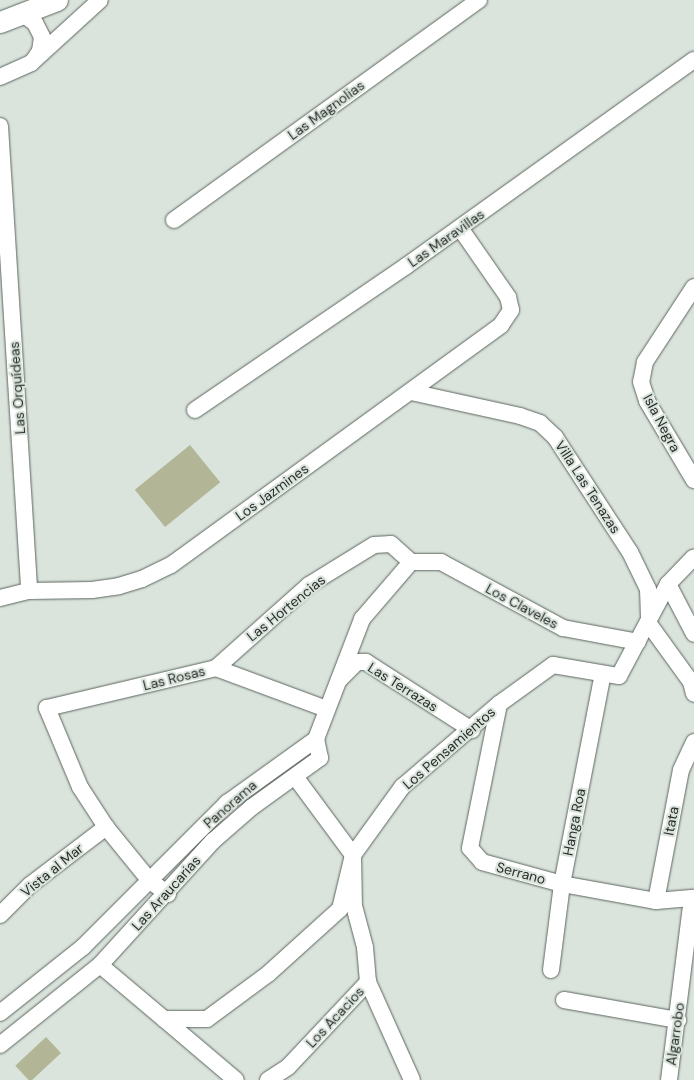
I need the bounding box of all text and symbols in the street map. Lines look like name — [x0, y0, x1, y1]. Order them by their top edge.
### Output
street label: Las Magnolias — [284, 77, 368, 143]
street label: Las Maravillas — [405, 206, 487, 270]
street label: Las Orquídeas — [5, 341, 29, 435]
street label: Isla Negra — [640, 391, 684, 455]
street label: Villa Las Tenazas — [552, 437, 624, 537]
street label: Los Jazmines — [232, 460, 312, 524]
street label: Las Hortencias — [243, 571, 329, 645]
street label: Los Claveles — [483, 580, 561, 632]
street label: Las Terrazas — [365, 659, 441, 715]
street label: Las Rosas — [141, 662, 207, 694]
street label: Los Pensamientos — [399, 703, 499, 793]
street label: Panorama — [200, 776, 260, 832]
street label: Hanga Roa — [559, 787, 589, 857]
street label: Itata — [660, 805, 682, 837]
street label: Vista al Mar — [17, 840, 87, 900]
street label: Las Araucarias — [128, 852, 204, 934]
street label: Serrano — [494, 858, 548, 888]
street label: Los Acacios — [302, 983, 368, 1051]
street label: Algarrobo — [662, 1001, 688, 1067]

